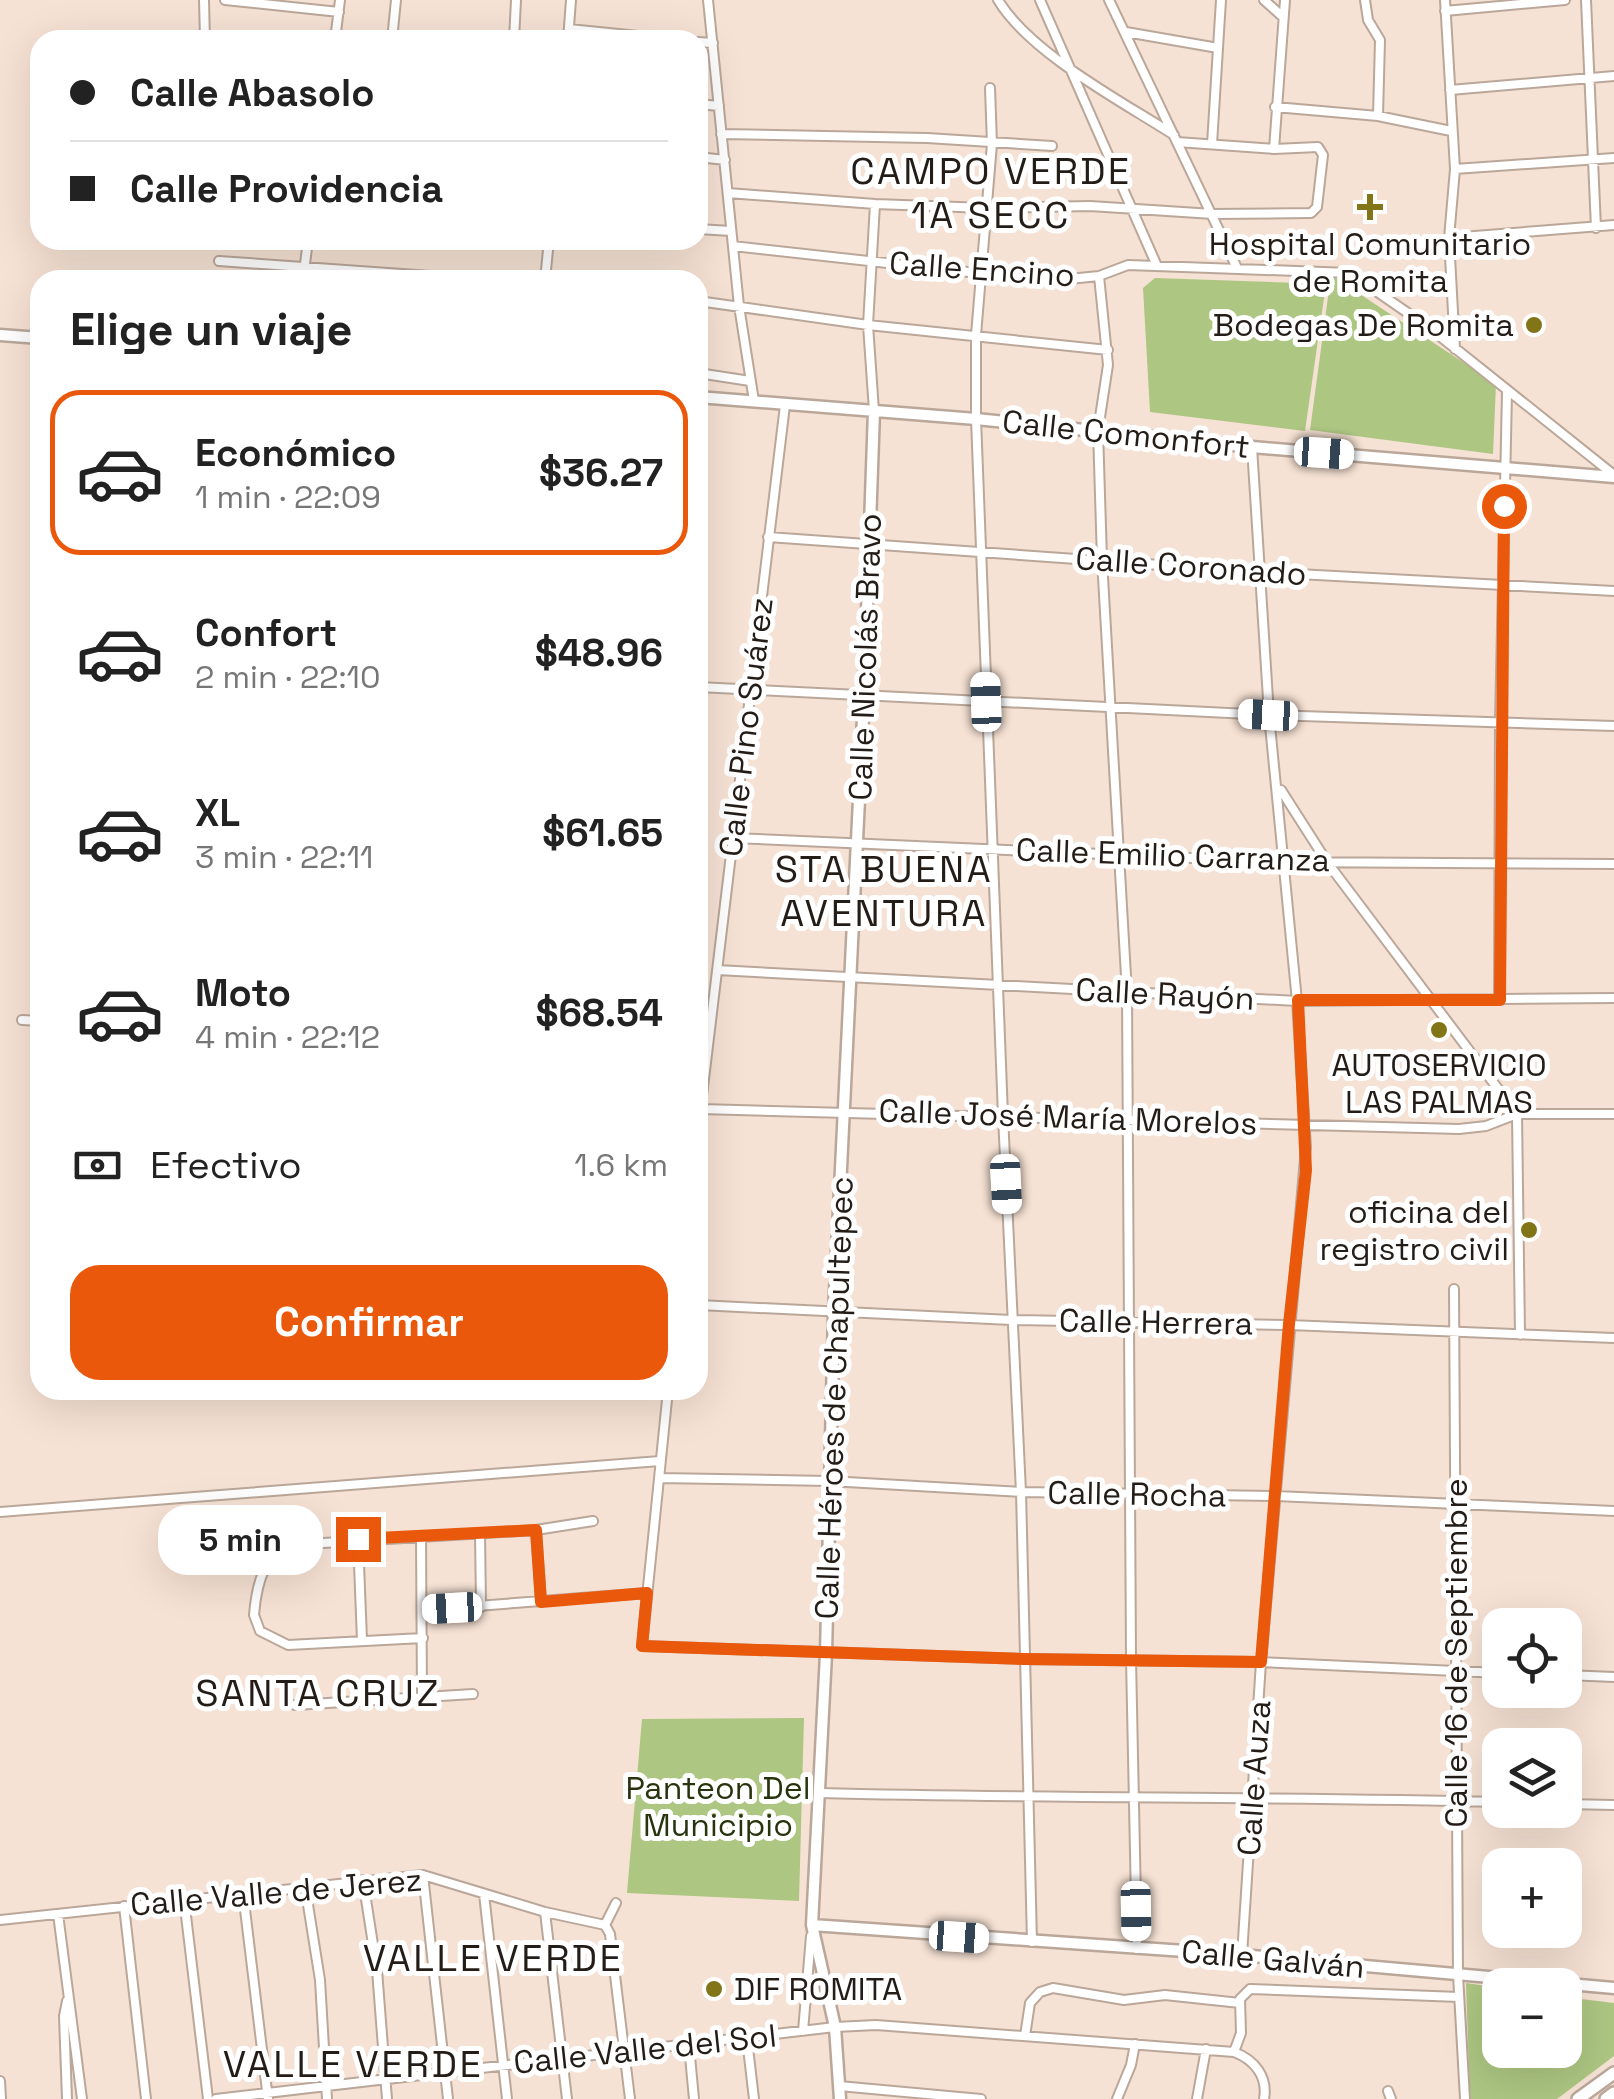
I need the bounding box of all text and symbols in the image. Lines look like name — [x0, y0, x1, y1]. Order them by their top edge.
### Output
text: Calle Abasolo — [130, 69, 374, 117]
district label: CAMPO VERDE 1A SECC — [850, 147, 1132, 239]
text: Calle Providencia — [130, 165, 443, 213]
marker: Hospital Comunitario de Romita — [1357, 194, 1383, 220]
place label: Hospital Comunitario de Romita — [1209, 224, 1531, 301]
street label: Calle Encino — [888, 243, 1076, 295]
text: Elige un viaje — [70, 301, 353, 358]
place label: Bodegas De Romita — [1213, 305, 1514, 345]
marker: Bodegas De Romita — [1523, 314, 1545, 336]
street label: Calle Comonfort — [1000, 401, 1252, 467]
icon: car — [75, 428, 165, 518]
text: Económico — [195, 429, 396, 477]
car — [1293, 436, 1355, 470]
text: $36.27 — [539, 449, 663, 497]
text: 1 min · 22:09 — [195, 477, 381, 517]
route start — [1482, 484, 1527, 529]
street label: Calle Nicolás Bravo — [840, 513, 890, 801]
street label: Calle Coronado — [1074, 538, 1308, 594]
street label: Calle Pino Suárez — [710, 595, 782, 859]
icon: car — [75, 608, 165, 698]
text: Confort — [195, 609, 337, 657]
text: $48.96 — [535, 629, 663, 677]
text: 2 min · 22:10 — [195, 657, 381, 697]
car — [970, 671, 1002, 733]
car — [1237, 698, 1299, 732]
icon: car — [75, 788, 165, 878]
text: XL — [195, 789, 240, 837]
text: $61.65 — [542, 809, 663, 857]
street label: Calle Emilio Carranza — [1015, 830, 1331, 880]
text: 3 min · 22:11 — [195, 837, 373, 877]
district label: STA BUENA AVENTURA — [775, 845, 993, 937]
icon: car — [75, 968, 165, 1058]
text: Moto — [195, 969, 291, 1017]
street label: Calle Rayón — [1075, 969, 1255, 1019]
text: $68.54 — [535, 989, 663, 1037]
text: 4 min · 22:12 — [195, 1017, 380, 1057]
marker: AUTOSERVICIO LAS PALMAS — [1428, 1019, 1450, 1041]
place label: AUTOSERVICIO LAS PALMAS — [1331, 1045, 1547, 1122]
street label: Calle José María Morelos — [878, 1090, 1258, 1144]
icon: cash — [70, 1138, 125, 1193]
text: Efectivo — [150, 1141, 302, 1189]
text: 1.6 km — [574, 1145, 668, 1185]
car — [989, 1153, 1023, 1215]
street label: Calle Héroes de Chapultepec — [806, 1176, 862, 1620]
place label: oficina del registro civil — [1320, 1192, 1509, 1269]
marker: oficina del registro civil — [1518, 1219, 1540, 1241]
button: Confirmar — [70, 1265, 668, 1380]
street label: Calle Herrera — [1059, 1300, 1253, 1344]
street label: Calle Rocha — [1047, 1472, 1227, 1516]
street label: Calle 16 de Septiembre — [1436, 1478, 1476, 1828]
callout: 5 min — [158, 1504, 323, 1574]
route end — [336, 1517, 381, 1562]
text: 5 min — [199, 1520, 282, 1560]
car — [421, 1591, 483, 1625]
map controls — [1482, 1608, 1582, 2068]
button: locate — [1482, 1608, 1582, 1708]
district label: SANTA CRUZ — [195, 1669, 441, 1717]
street label: Calle Auza — [1229, 1699, 1279, 1857]
button: layers — [1482, 1728, 1582, 1828]
park label: Panteon Del Municipio — [625, 1768, 811, 1845]
button: + — [1482, 1848, 1582, 1948]
street label: Calle Valle de Jerez — [128, 1859, 424, 1925]
car — [1120, 1881, 1152, 1941]
car — [928, 1920, 990, 1954]
street label: Calle Galván — [1180, 1931, 1366, 1987]
district label: VALLE VERDE — [363, 1934, 623, 1982]
button: − — [1482, 1968, 1582, 2068]
place label: DIF ROMITA — [734, 1969, 902, 2009]
marker: DIF ROMITA — [703, 1978, 725, 2000]
street label: Calle Valle del Sol — [512, 2015, 778, 2083]
district label: VALLE VERDE — [223, 2040, 483, 2088]

